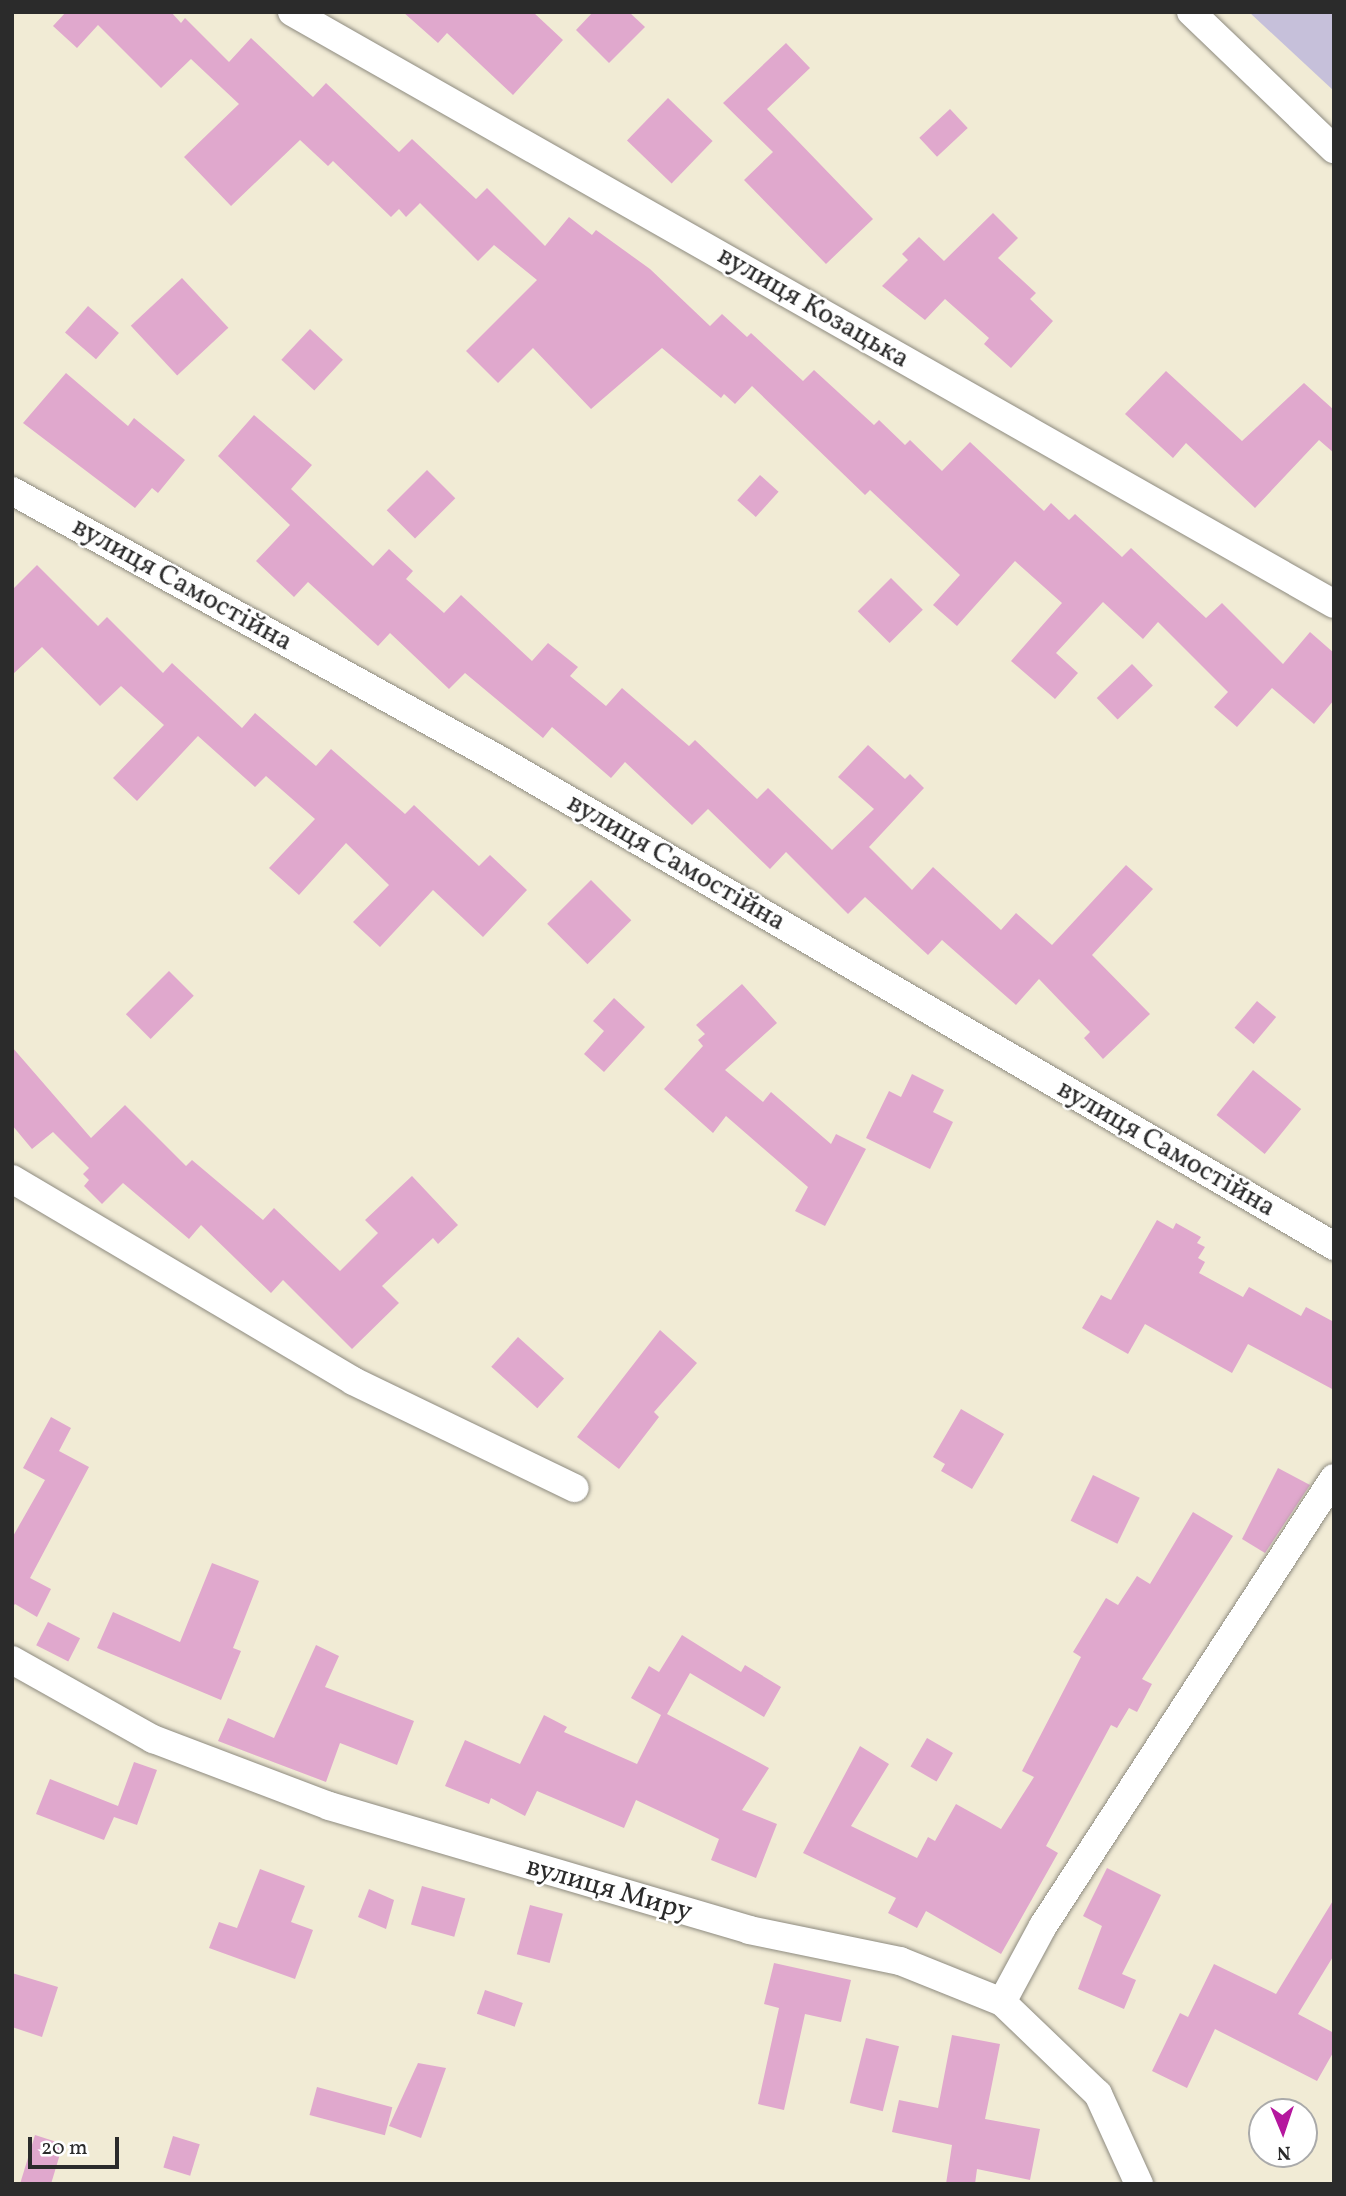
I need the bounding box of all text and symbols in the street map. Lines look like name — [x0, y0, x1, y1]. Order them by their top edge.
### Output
street label: вулиця Козацька — [711, 239, 915, 377]
street label: вулиця Самостійна — [66, 510, 298, 660]
street label: вулиця Самостійна — [561, 787, 791, 939]
street label: вулиця Самостійна — [1051, 1073, 1281, 1225]
street label: вулиця Миру — [522, 1850, 696, 1930]
north arrow — [1248, 2098, 1318, 2168]
scale bar — [32, 2122, 122, 2166]
text: 20 m — [41, 2134, 87, 2163]
text: N — [1276, 2139, 1291, 2165]

